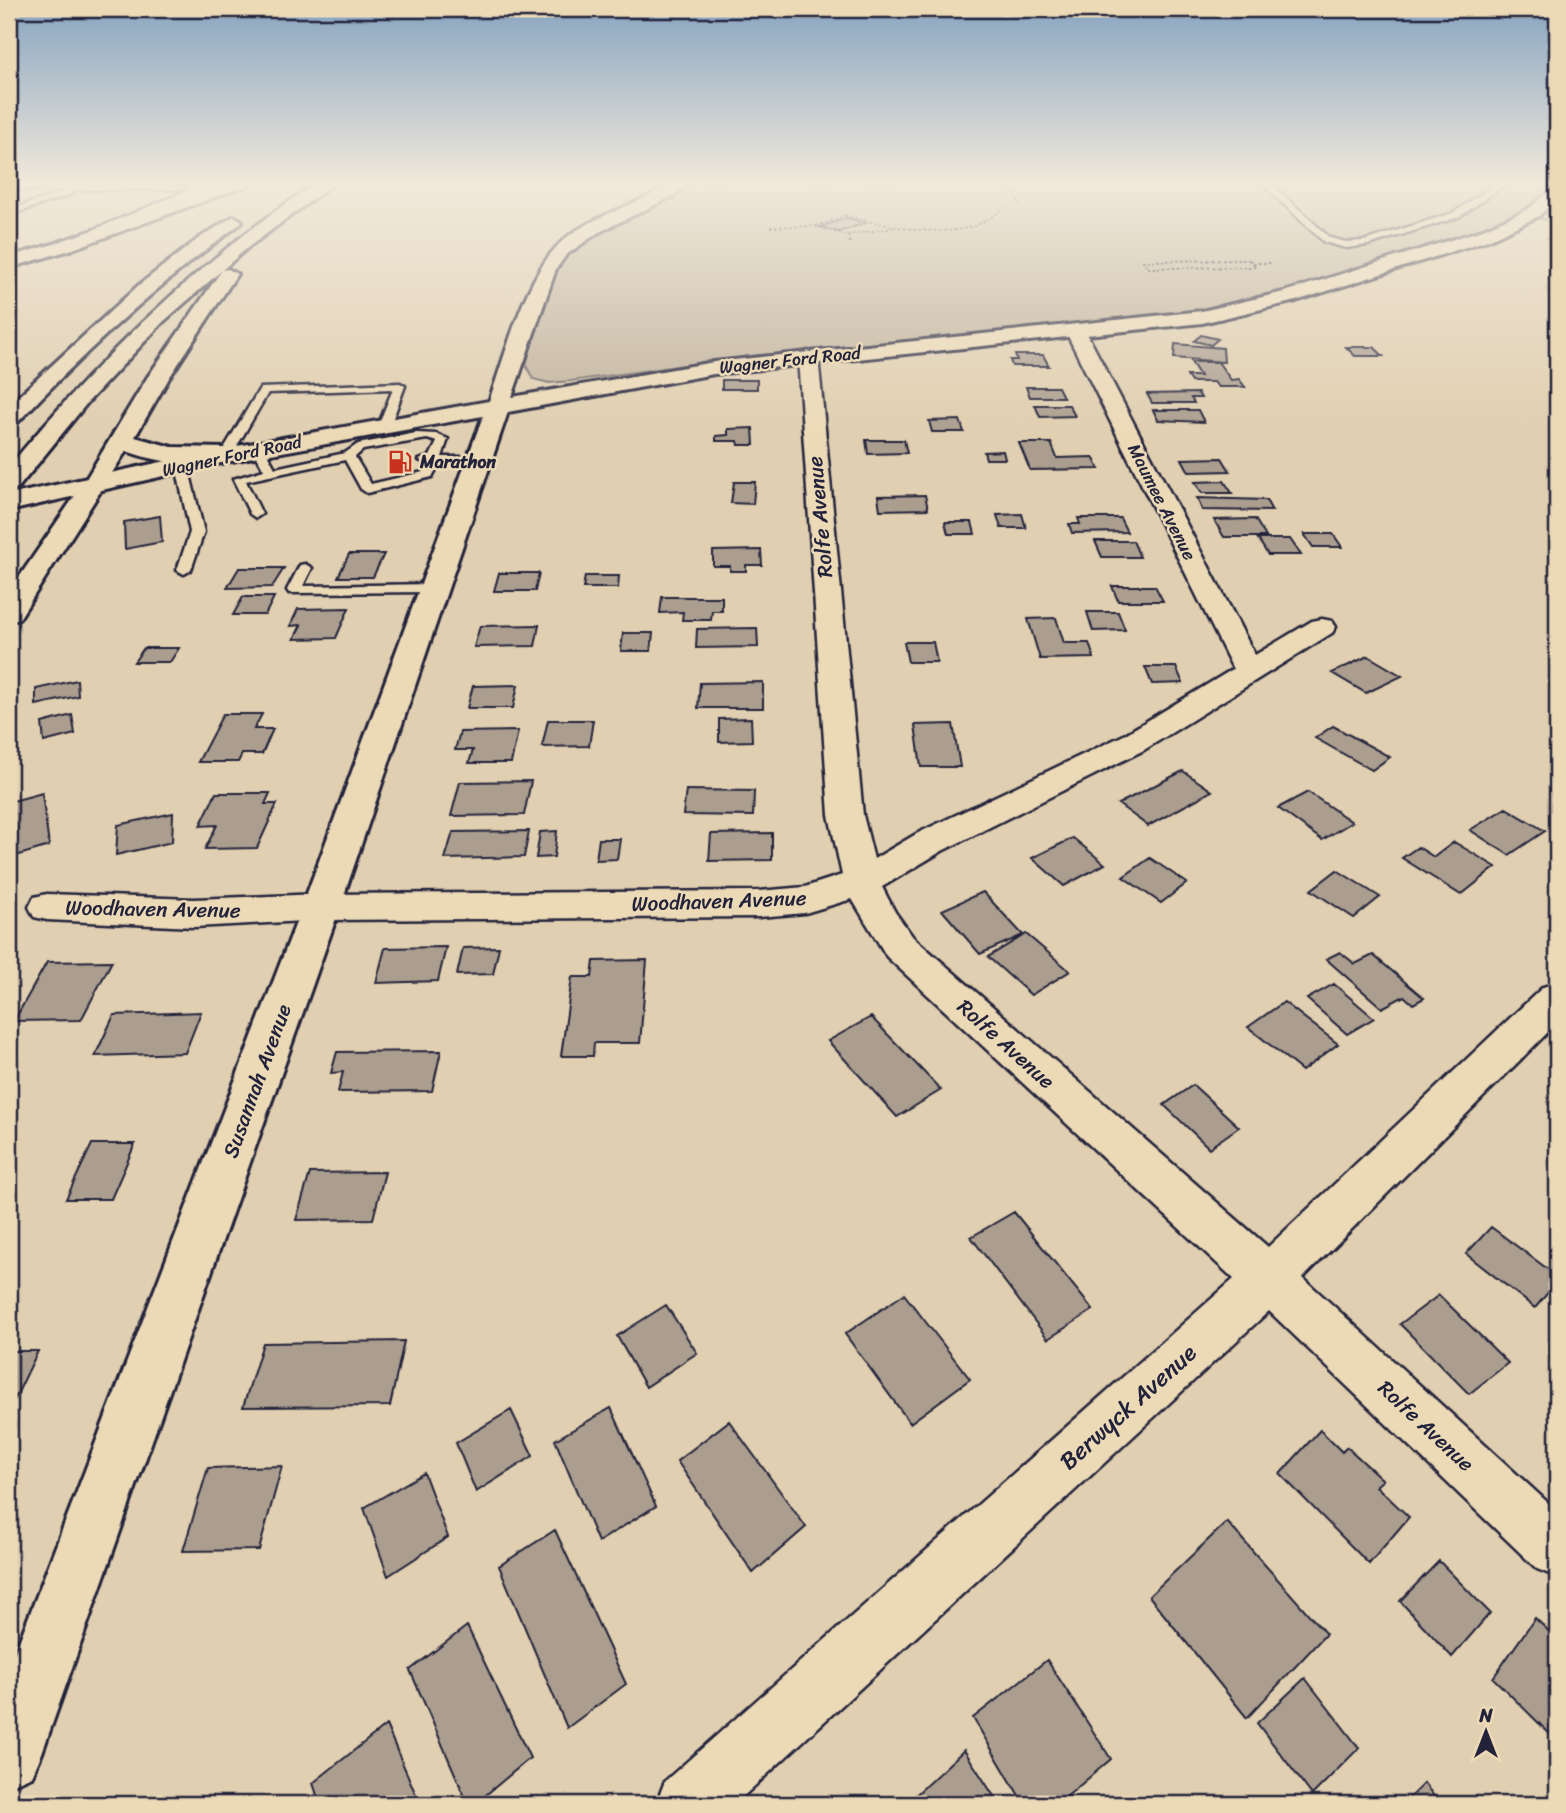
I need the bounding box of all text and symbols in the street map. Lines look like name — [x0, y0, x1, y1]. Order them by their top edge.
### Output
street label: Wagner Ford Road — [718, 337, 864, 383]
street label: Wagner Ford Road — [159, 425, 306, 486]
street label: Maumee Avenue — [1119, 438, 1205, 566]
place label: Marathon — [419, 446, 496, 478]
fuel station icon: Marathon — [386, 448, 414, 476]
street label: Rolfe Avenue — [796, 454, 844, 579]
street label: Woodhaven Avenue — [631, 879, 807, 923]
street label: Woodhaven Avenue — [65, 888, 241, 930]
street label: Rolfe Avenue — [948, 989, 1064, 1099]
street label: Susannah Avenue — [212, 999, 302, 1163]
street label: Berwyck Avenue — [1049, 1333, 1207, 1481]
street label: Rolfe Avenue — [1368, 1371, 1484, 1482]
north arrow — [1450, 1698, 1520, 1768]
text: N — [1478, 1699, 1493, 1732]

